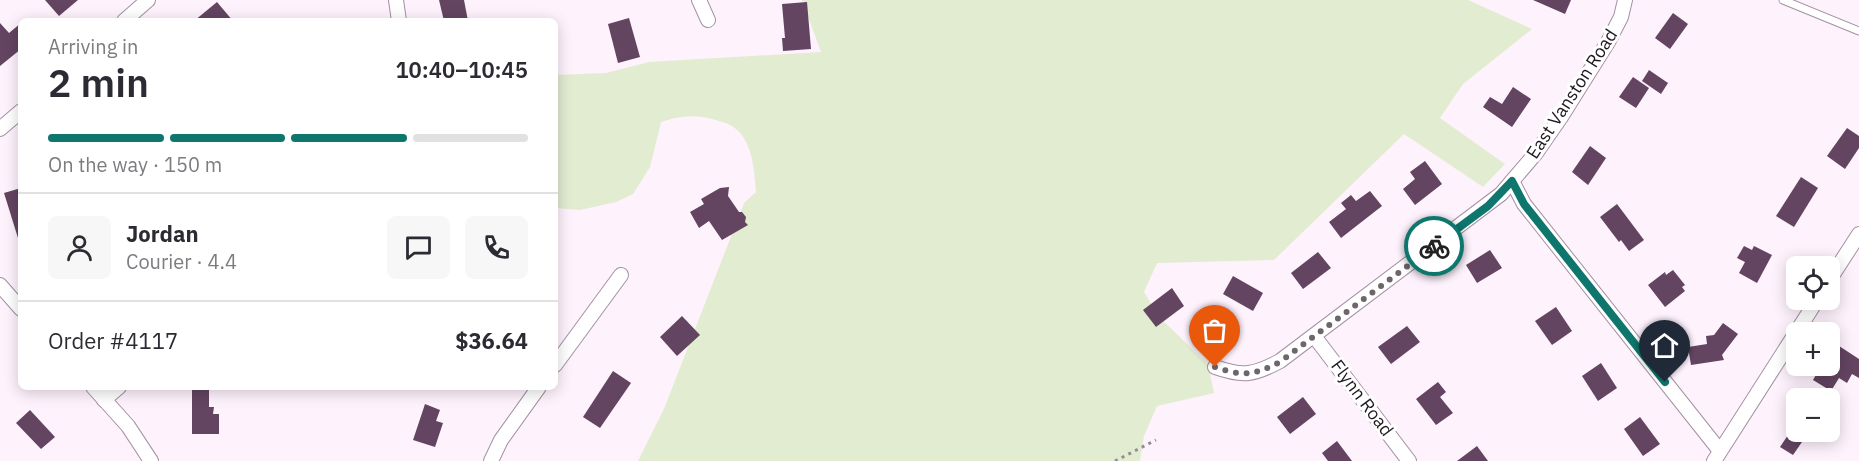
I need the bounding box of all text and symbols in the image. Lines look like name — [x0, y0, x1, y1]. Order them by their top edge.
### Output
street label: East Vanston Road — [1521, 24, 1622, 163]
text: Arriving in — [48, 33, 138, 60]
text: 10:40–10:45 — [395, 55, 528, 84]
text: 2 min — [48, 57, 149, 108]
text: On the way · 150 m — [48, 151, 222, 178]
button: person — [48, 216, 111, 279]
button: chat — [387, 216, 450, 279]
button: phone — [465, 216, 528, 279]
courier — [1404, 216, 1464, 276]
text: Jordan — [126, 219, 199, 248]
icon: bike — [1418, 230, 1451, 263]
text: Courier · 4.4 — [126, 248, 237, 275]
map controls — [1786, 256, 1840, 442]
button: locate — [1786, 256, 1840, 310]
pin — [1189, 305, 1240, 367]
icon: bag — [1198, 314, 1231, 347]
pin — [1639, 320, 1690, 382]
button: + — [1786, 322, 1840, 376]
text: Order #4117 — [48, 326, 178, 355]
text: $36.64 — [455, 326, 528, 355]
icon: home — [1648, 329, 1681, 362]
street label: Flynn Road — [1326, 355, 1399, 440]
button: − — [1786, 388, 1840, 442]

